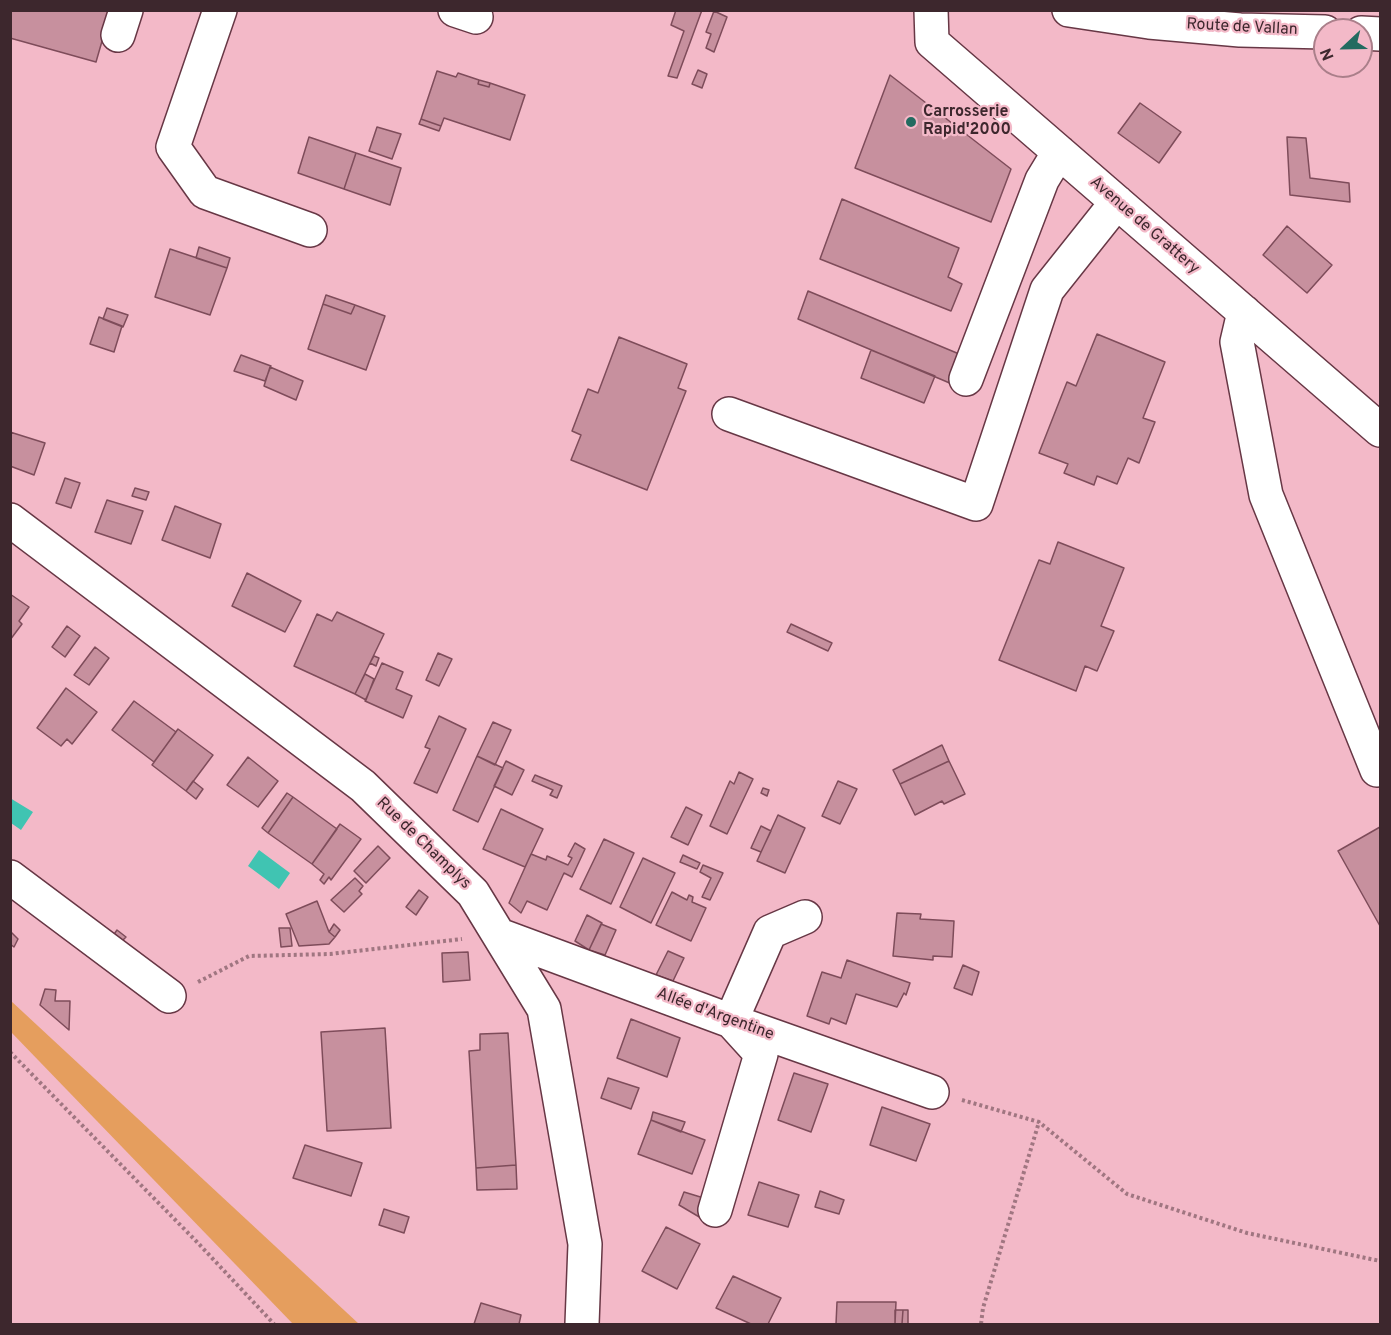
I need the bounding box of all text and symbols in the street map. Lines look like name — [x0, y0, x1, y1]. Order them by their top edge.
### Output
street label: Route de Vallan — [1186, 15, 1298, 41]
north arrow — [1313, 18, 1373, 78]
text: N — [1317, 45, 1340, 63]
place label: Carrosserie Rapid'2000 — [923, 103, 1011, 141]
marker: Carrosserie Rapid'2000 — [904, 115, 918, 129]
street label: Avenue de Grattery — [1085, 173, 1203, 279]
street label: Rue de Champlys — [372, 794, 474, 894]
street label: Allée d'Argentine — [654, 985, 776, 1045]

